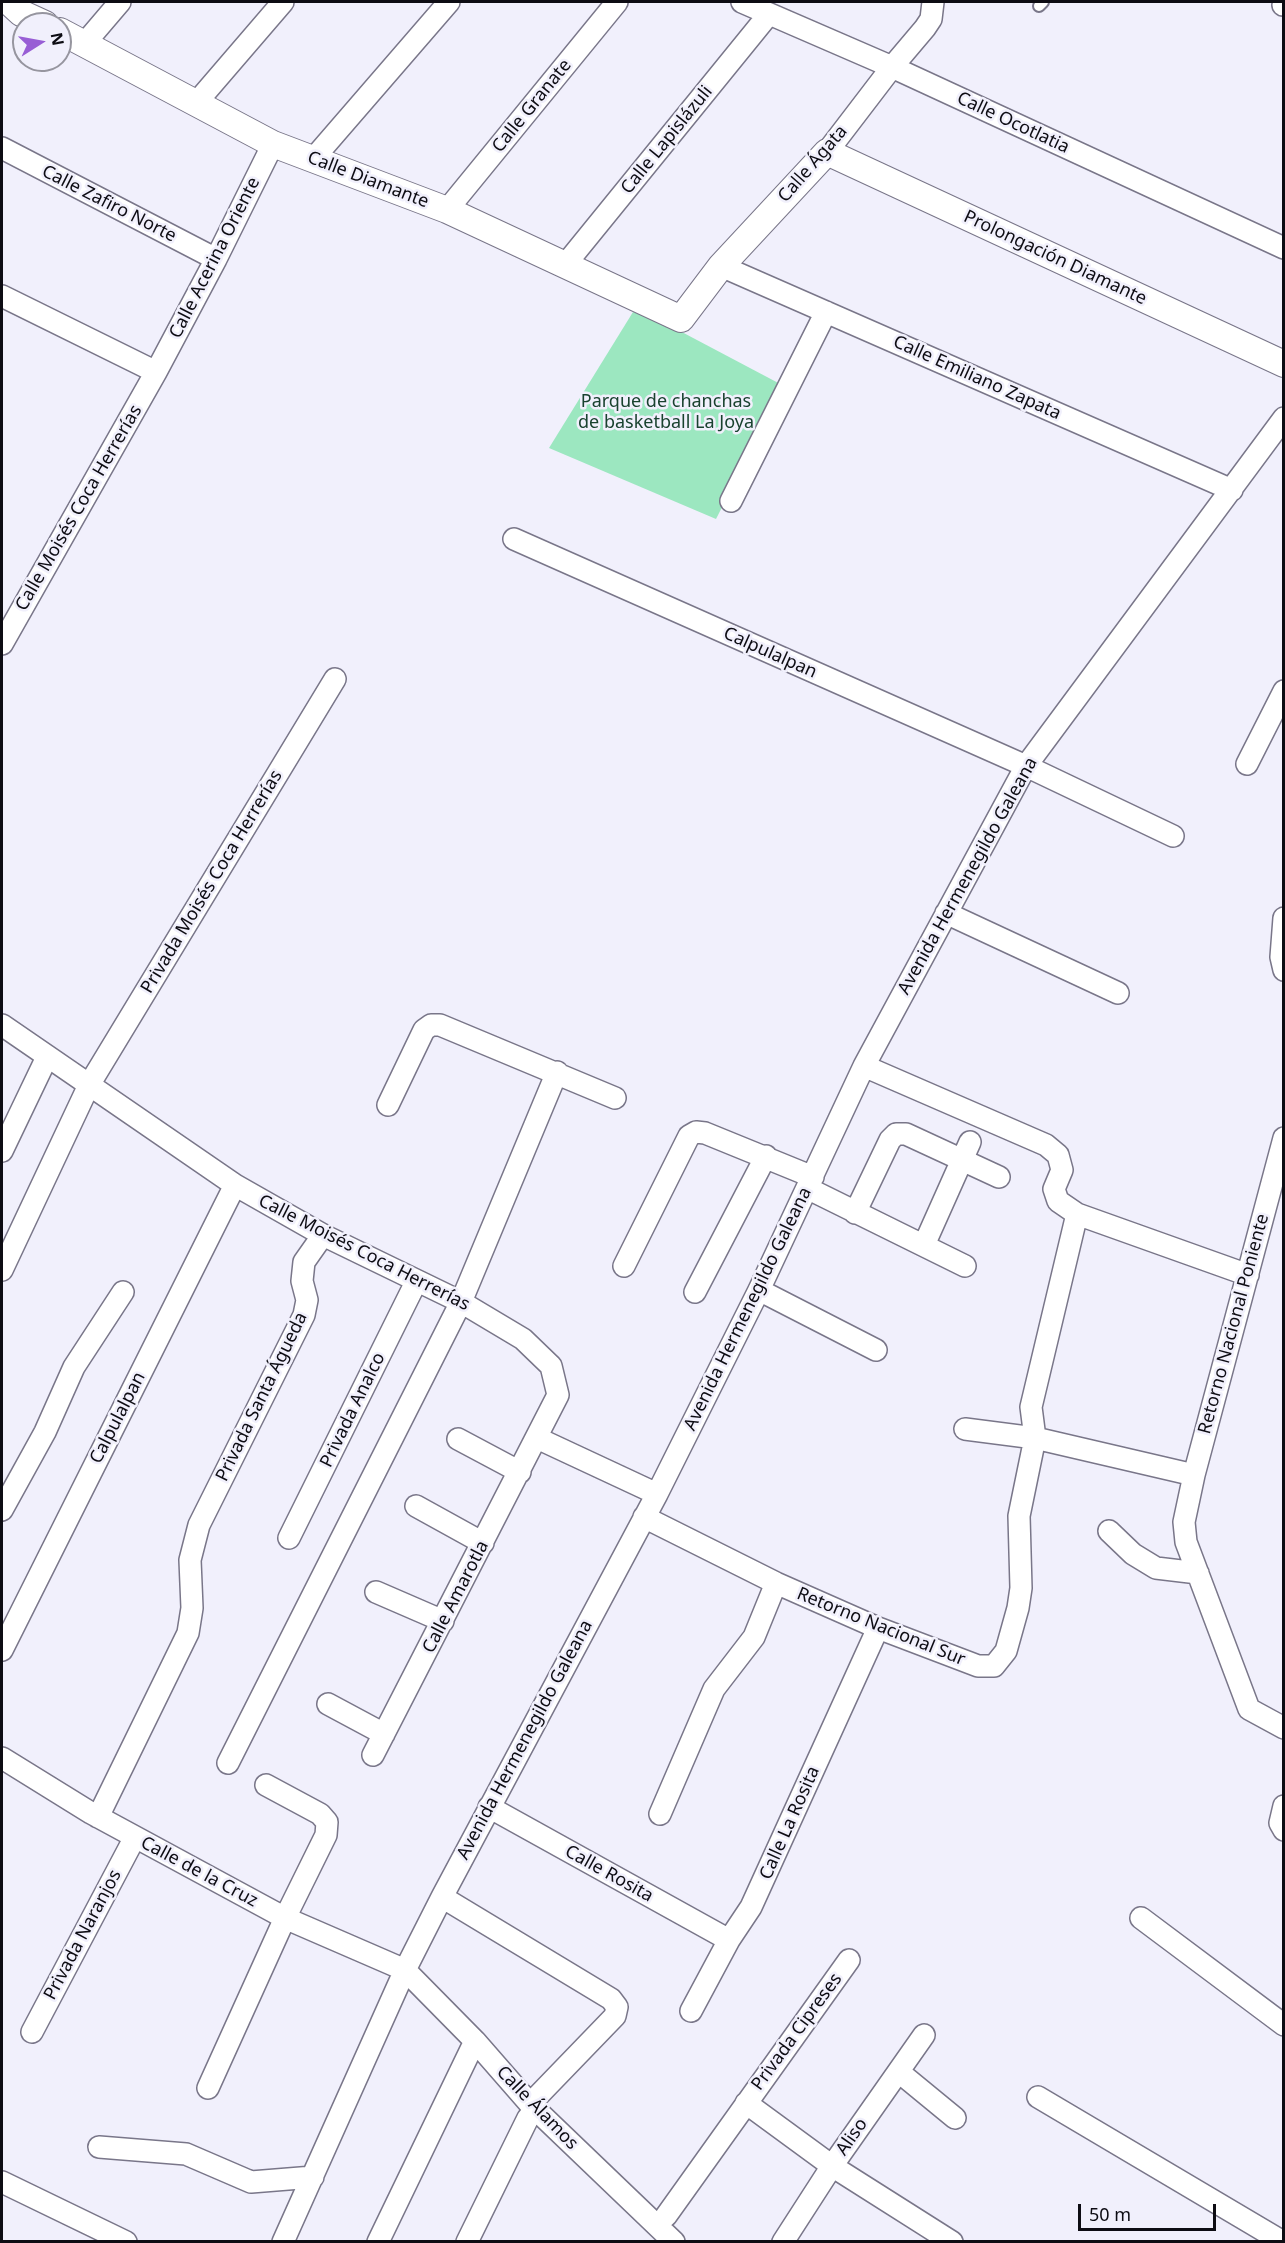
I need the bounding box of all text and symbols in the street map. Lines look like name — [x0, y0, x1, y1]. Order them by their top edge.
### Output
north arrow — [12, 12, 72, 72]
text: N — [46, 30, 70, 47]
street label: Calle Granate — [488, 55, 576, 157]
street label: Calle Lapislázuli — [617, 81, 717, 199]
street label: Calle Ocotlatia — [953, 88, 1073, 158]
street label: Calle Ágata — [774, 121, 852, 207]
street label: Calle Diamante — [304, 147, 432, 213]
street label: Calle Zafiro Norte — [38, 161, 180, 247]
street label: Calle Acerina Oriente — [165, 174, 265, 342]
street label: Prolongación Diamante — [960, 206, 1150, 310]
street label: Calle Emiliano Zapata — [890, 331, 1064, 425]
park label: Parque de chanchas de basketball La Joya — [578, 391, 754, 434]
street label: Calle Moisés Coca Herrerías — [11, 401, 147, 615]
street label: Calpulalpan — [720, 623, 820, 683]
street label: Avenida Hermenegildo Galeana — [894, 754, 1042, 998]
street label: Privada Moisés Coca Herrerías — [137, 766, 287, 998]
street label: Avenida Hermenegildo Galeana — [680, 1184, 816, 1434]
street label: Calle Moisés Coca Herrerías — [255, 1190, 473, 1316]
street label: Retorno Nacional Poniente — [1194, 1212, 1274, 1436]
street label: Privada Santa Águeda — [212, 1309, 312, 1485]
street label: Privada Analco — [316, 1349, 390, 1471]
street label: Calpulalpan — [86, 1369, 150, 1467]
street label: Calle Amarotla — [418, 1537, 494, 1657]
street label: Retorno Nacional Sur — [794, 1583, 968, 1671]
street label: Avenida Hermenegildo Galeana — [453, 1617, 597, 1863]
street label: Calle La Rosita — [755, 1763, 825, 1883]
street label: Calle de la Cruz — [137, 1832, 261, 1912]
street label: Calle Rosita — [561, 1841, 657, 1907]
street label: Privada Naranjos — [40, 1866, 126, 2004]
street label: Privada Cipreses — [747, 1969, 847, 2095]
street label: Calle Álamos — [492, 2062, 582, 2154]
street label: Aliso — [832, 2114, 872, 2160]
scale bar — [1081, 2192, 1219, 2230]
text: 50 m — [1089, 2202, 1131, 2226]

